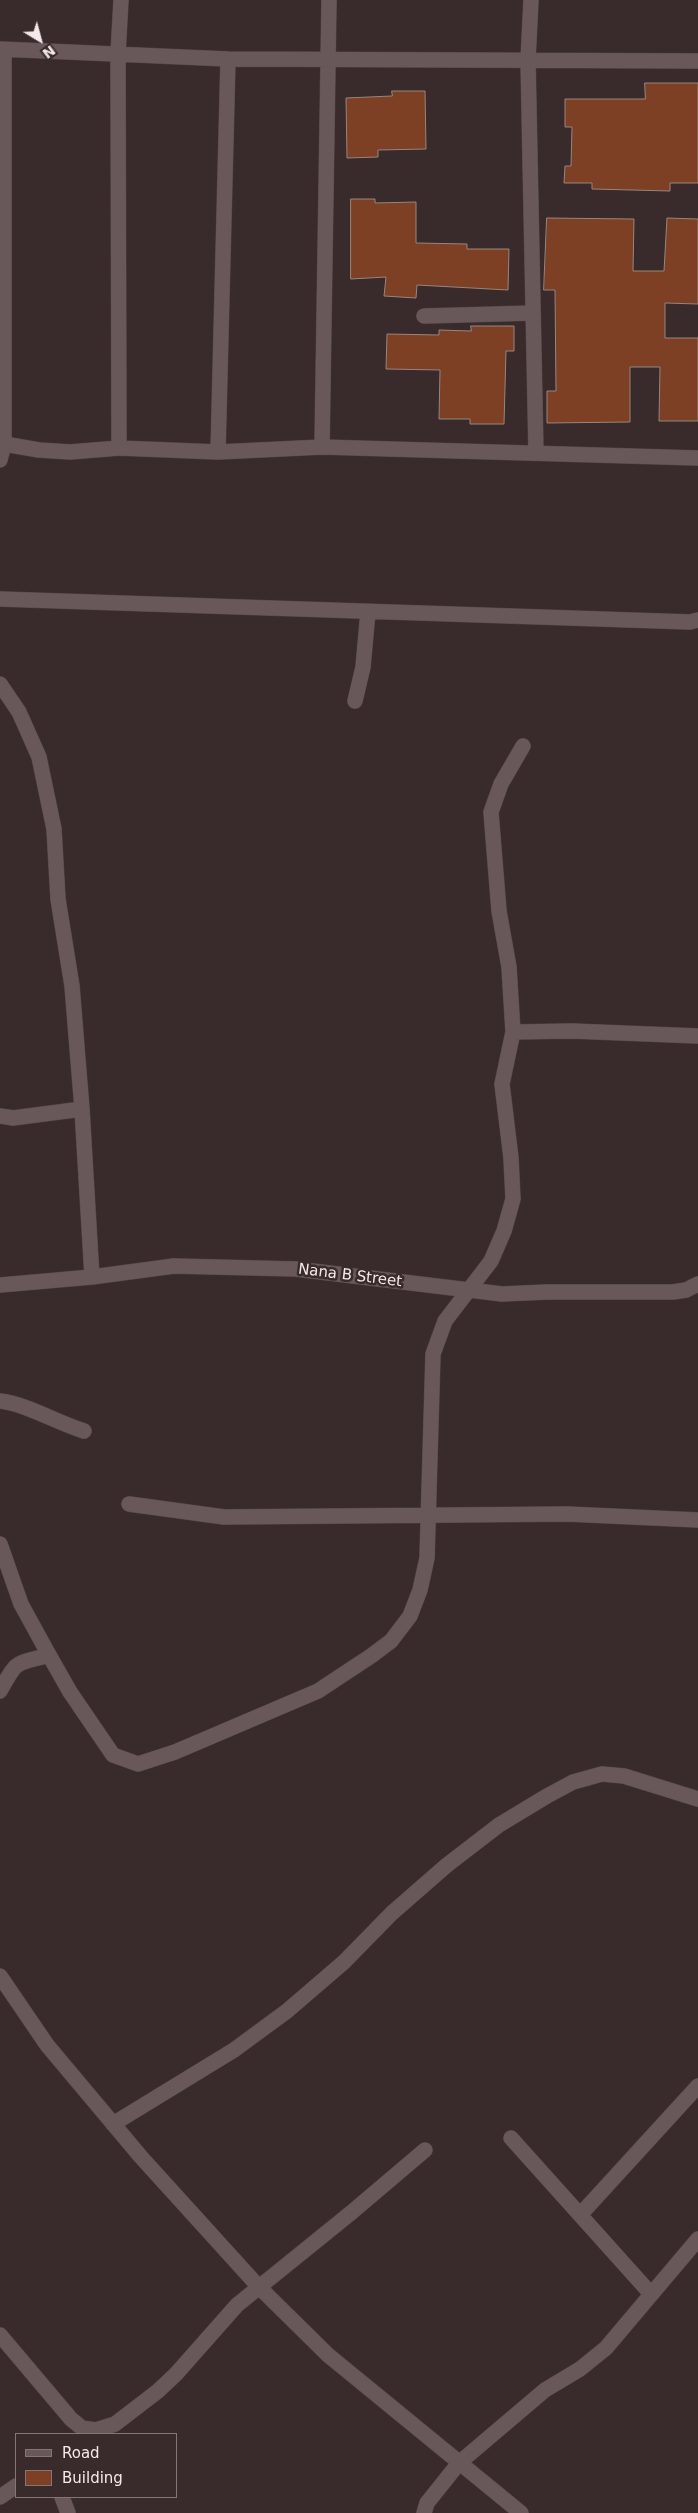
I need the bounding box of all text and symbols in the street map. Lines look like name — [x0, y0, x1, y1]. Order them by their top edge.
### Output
north arrow — [15, 15, 65, 65]
text: N — [40, 42, 59, 62]
street label: Nana B Street — [297, 1261, 403, 1291]
legend — [15, 2433, 178, 2498]
text: Road — [62, 2444, 100, 2462]
text: Building — [62, 2469, 123, 2487]

